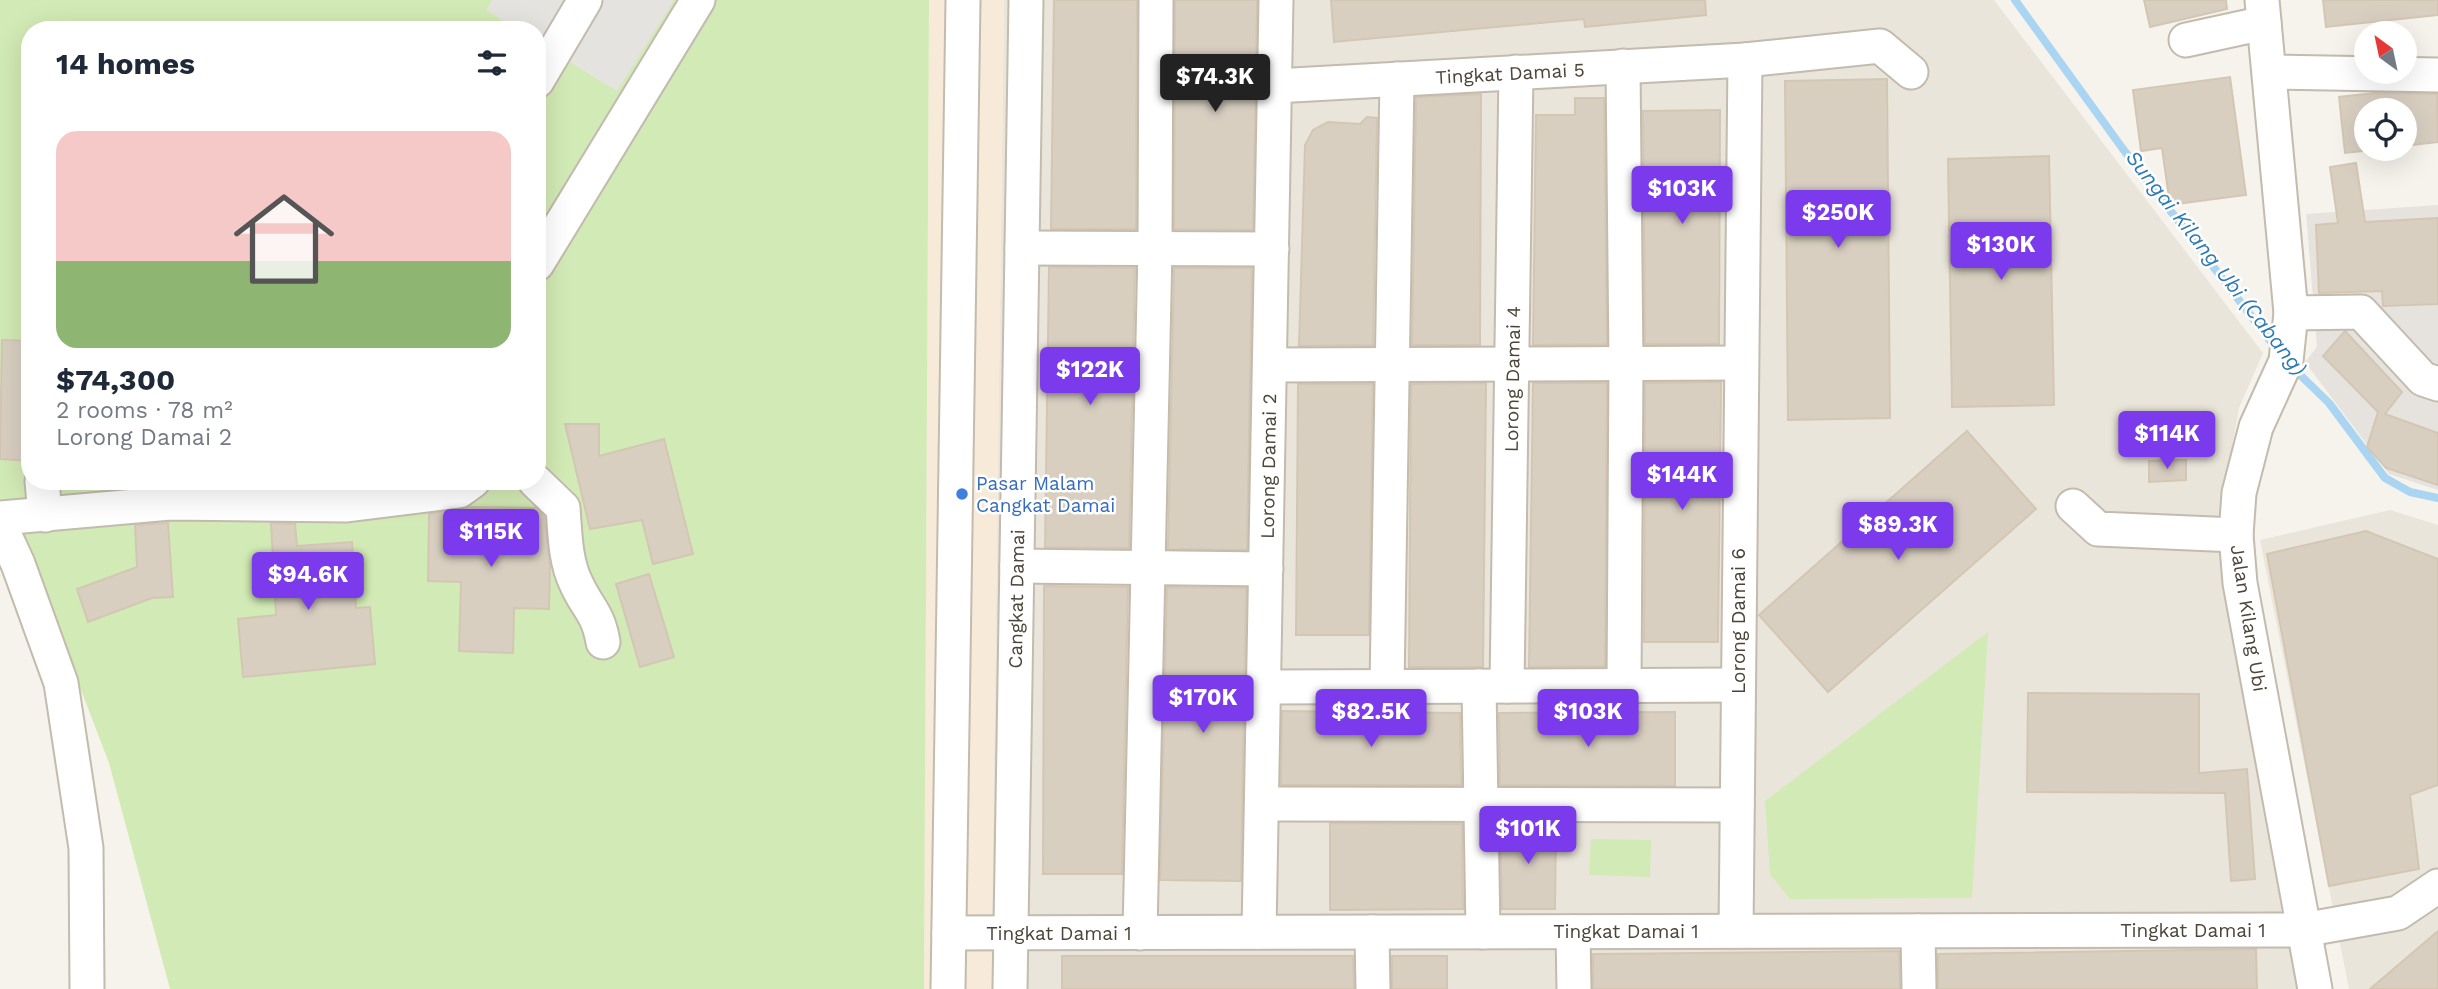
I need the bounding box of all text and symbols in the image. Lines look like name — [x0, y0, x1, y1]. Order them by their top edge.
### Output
north arrow — [2354, 21, 2417, 84]
map controls — [2354, 21, 2417, 161]
icon: filters — [473, 44, 511, 82]
text: 14 homes — [56, 46, 195, 81]
pin: $74.3K — [1158, 54, 1272, 114]
street label: Tingkat Damai 5 — [1435, 58, 1585, 89]
text: $74.3K — [1176, 63, 1254, 90]
button: locate — [2354, 98, 2417, 161]
water label: Sungai Kilang Ubi (Cabang) — [2121, 145, 2312, 380]
pin: $103K — [1633, 166, 1731, 226]
text: $103K — [1648, 175, 1716, 202]
icon: home — [221, 176, 347, 302]
pin: $250K — [1789, 190, 1887, 250]
text: $250K — [1802, 199, 1874, 226]
pin: $130K — [1952, 222, 2050, 282]
text: $130K — [1966, 231, 2036, 258]
street label: Lorong Damai 4 — [1500, 306, 1525, 452]
pin: $122K — [1041, 348, 1139, 407]
text: $122K — [1056, 356, 1124, 383]
text: $74,300 — [56, 362, 175, 397]
street label: Lorong Damai 2 — [1256, 393, 1281, 539]
text: 2 rooms · 78 m² — [56, 397, 233, 424]
pin: $114K — [2118, 412, 2216, 471]
text: $114K — [2134, 420, 2200, 447]
text: Lorong Damai 2 — [56, 424, 232, 451]
pin: $144K — [1633, 452, 1731, 512]
text: $144K — [1647, 461, 1717, 488]
place label: Pasar Malam Cangkat Damai — [976, 472, 1115, 517]
marker: Pasar Malam Cangkat Damai — [954, 486, 970, 502]
pin: $89.3K — [1841, 503, 1955, 562]
pin: $115K — [442, 510, 540, 569]
text: $89.3K — [1858, 511, 1938, 538]
text: $115K — [459, 518, 523, 545]
street label: Cangkat Damai — [1004, 529, 1029, 669]
street label: Jalan Kilang Ubi — [2226, 543, 2271, 693]
street label: Lorong Damai 6 — [1727, 548, 1750, 694]
pin: $94.6K — [251, 552, 365, 612]
text: $94.6K — [268, 561, 348, 588]
pin: $170K — [1154, 676, 1252, 735]
text: $170K — [1169, 684, 1237, 711]
pin: $82.5K — [1314, 690, 1428, 749]
pin: $103K — [1539, 690, 1637, 749]
text: $82.5K — [1332, 698, 1410, 725]
text: $103K — [1554, 698, 1622, 725]
pin: $101K — [1479, 806, 1577, 866]
text: $101K — [1495, 815, 1561, 842]
street label: Tingkat Damai 1 — [2120, 919, 2266, 942]
street label: Tingkat Damai 1 — [1553, 920, 1699, 943]
street label: Tingkat Damai 1 — [986, 922, 1132, 945]

